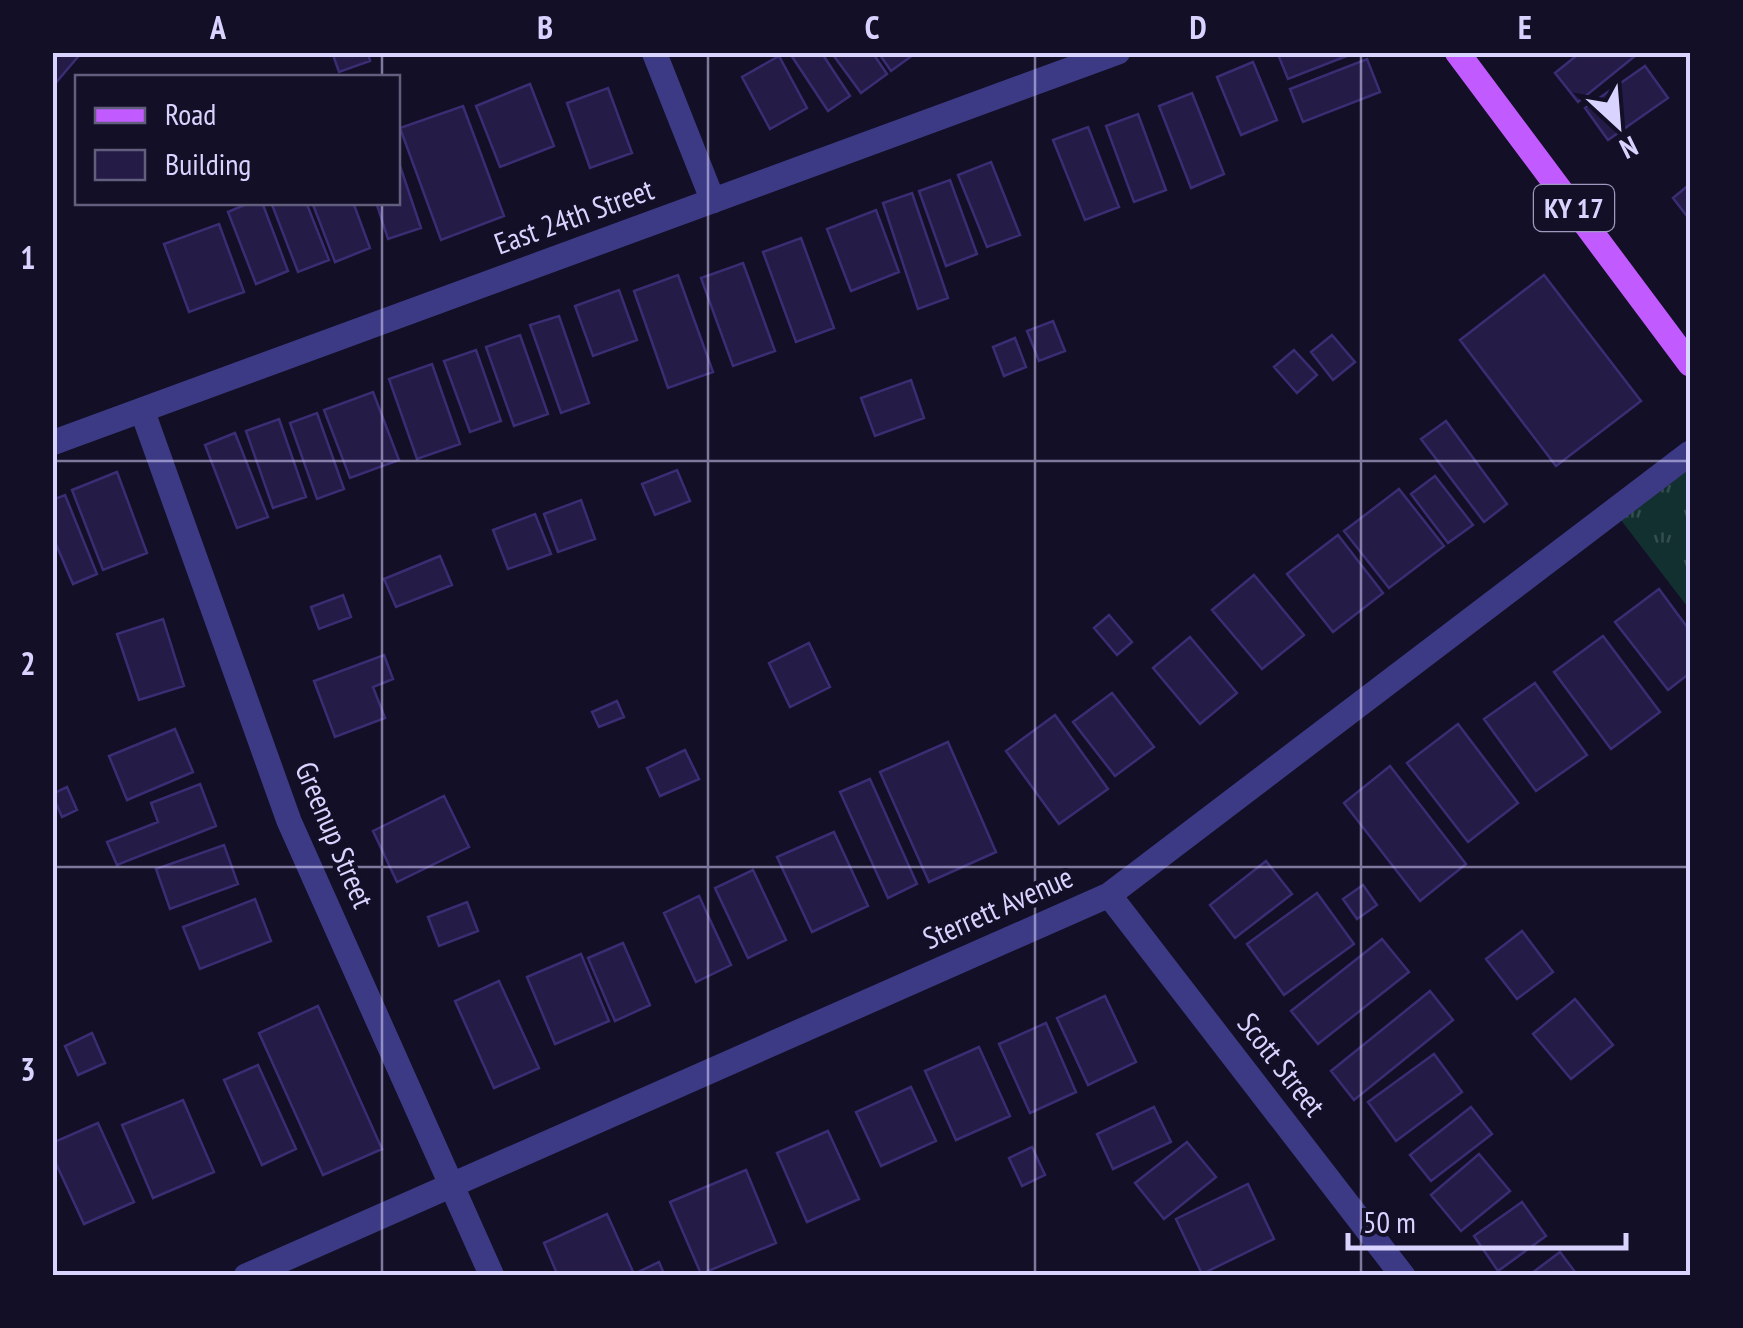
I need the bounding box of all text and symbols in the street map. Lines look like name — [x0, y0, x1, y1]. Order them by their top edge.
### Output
text: A — [209, 6, 227, 48]
text: B — [537, 6, 553, 48]
text: C — [865, 6, 880, 48]
text: D — [1189, 6, 1207, 48]
text: E — [1518, 6, 1532, 48]
legend — [75, 75, 400, 205]
north arrow — [1568, 75, 1668, 175]
text: Road — [165, 94, 216, 133]
text: N — [1614, 128, 1644, 168]
text: Building — [165, 144, 251, 183]
street label: East 24th Street — [489, 169, 659, 262]
road number: KY 17 — [1534, 185, 1614, 231]
text: 1 — [20, 236, 36, 278]
text: 2 — [20, 642, 36, 684]
street label: Greenup Street — [287, 755, 384, 914]
street label: Sterrett Avenue — [916, 856, 1078, 957]
street label: Scott Street — [1230, 1004, 1335, 1124]
text: 3 — [20, 1048, 36, 1090]
scale bar — [1348, 1188, 1626, 1250]
text: 50 m — [1363, 1202, 1416, 1241]

